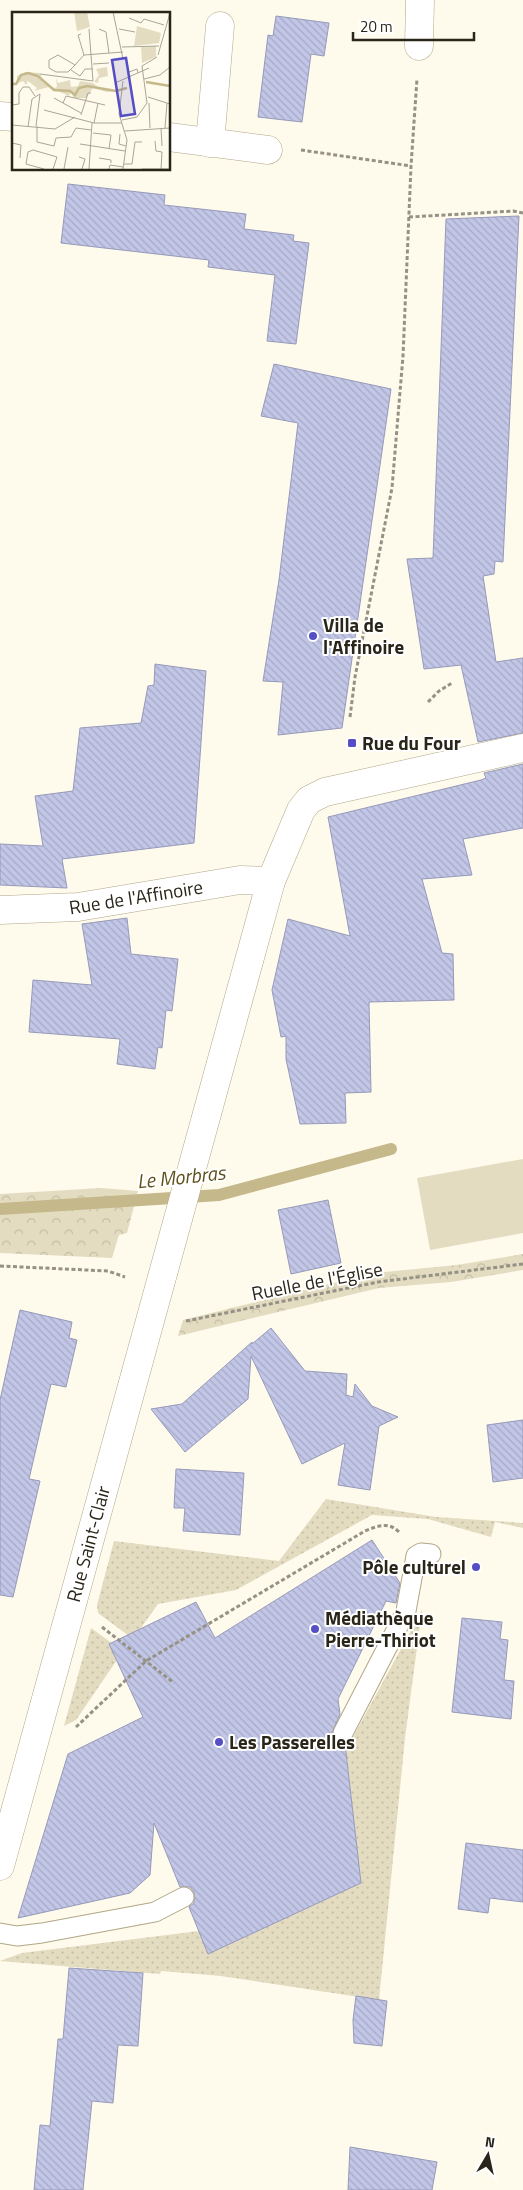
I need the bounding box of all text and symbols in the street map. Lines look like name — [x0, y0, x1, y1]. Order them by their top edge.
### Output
scale bar — [353, 10, 474, 42]
inset map — [12, 12, 170, 170]
text: 20 m — [360, 15, 393, 38]
place label: Villa de l'Affinoire — [323, 610, 404, 661]
marker: Villa de l'Affinoire — [307, 630, 319, 642]
place label: Rue du Four — [362, 728, 461, 757]
marker: Rue du Four — [346, 737, 358, 749]
street label: Rue de l'Affinoire — [67, 872, 205, 921]
water label: Le Morbras — [135, 1156, 228, 1197]
street label: Ruelle de l'Église — [249, 1254, 385, 1307]
street label: Rue Saint-Clair — [58, 1482, 117, 1605]
place label: Pôle culturel — [362, 1552, 466, 1581]
marker: Pôle culturel — [470, 1561, 482, 1573]
place label: Médiathèque Pierre-Thiriot — [325, 1603, 436, 1654]
marker: Médiathèque Pierre-Thiriot — [309, 1623, 321, 1635]
place label: Les Passerelles — [229, 1727, 355, 1756]
marker: Les Passerelles — [213, 1736, 225, 1748]
north arrow — [463, 2130, 513, 2180]
text: N — [484, 2131, 497, 2153]

